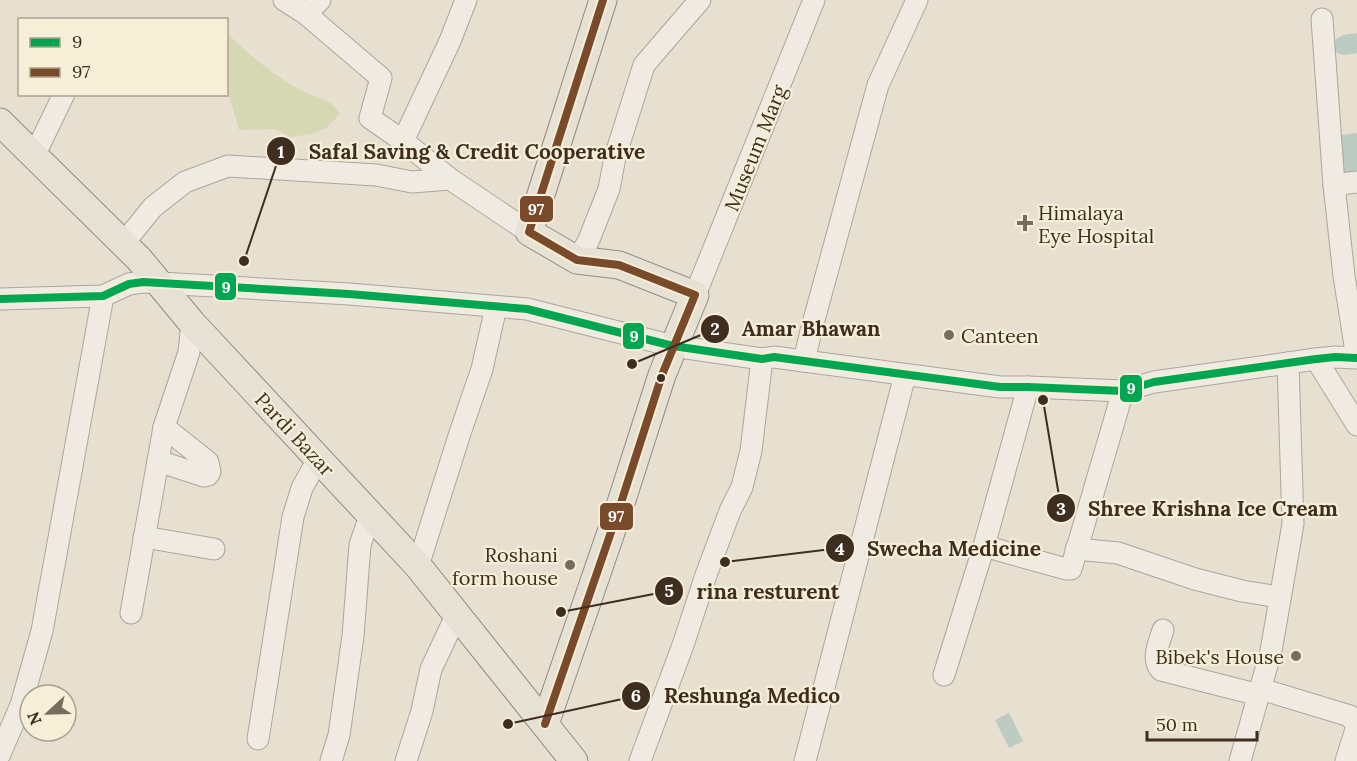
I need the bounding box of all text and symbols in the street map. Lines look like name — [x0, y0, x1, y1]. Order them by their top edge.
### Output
legend — [18, 18, 228, 96]
text: 9 — [72, 30, 82, 53]
text: 97 — [72, 60, 90, 83]
street label: Museum Marg — [718, 80, 792, 215]
callout: Safal Saving & Credit Cooperative — [266, 132, 657, 171]
text: Safal Saving & Credit Cooperative — [309, 138, 645, 165]
text: 1 — [277, 140, 285, 163]
line badge: 97 — [519, 195, 554, 223]
text: 97 — [528, 199, 545, 219]
place label: Himalaya Eye Hospital — [1038, 200, 1154, 248]
marker: Himalaya Eye Hospital — [1016, 214, 1034, 232]
line badge: 9 — [214, 272, 237, 301]
text: 9 — [221, 277, 231, 297]
callout: Amar Bhawan — [700, 309, 892, 348]
text: Amar Bhawan — [742, 315, 880, 342]
text: 2 — [710, 317, 720, 340]
line badge: 9 — [622, 322, 645, 350]
place label: Canteen — [961, 323, 1039, 348]
text: 9 — [629, 326, 639, 346]
marker: Canteen — [942, 328, 956, 342]
unlabelled marker — [655, 372, 667, 384]
line badge: 9 — [1119, 374, 1143, 403]
text: 9 — [1126, 378, 1136, 398]
street label: Pardi Bazar — [250, 387, 340, 481]
callout: Shree Krishna Ice Cream — [1046, 489, 1350, 528]
text: Shree Krishna Ice Cream — [1088, 495, 1338, 522]
text: 3 — [1056, 497, 1066, 520]
line badge: 97 — [599, 502, 634, 531]
text: 97 — [608, 506, 625, 526]
callout: Swecha Medicine — [825, 529, 1053, 568]
text: Swecha Medicine — [867, 535, 1041, 562]
text: 4 — [835, 537, 845, 560]
place label: Roshani form house — [452, 542, 558, 590]
marker: Roshani form house — [563, 558, 577, 572]
callout: rina resturent — [654, 572, 851, 611]
text: rina resturent — [696, 578, 840, 605]
text: 5 — [664, 579, 674, 602]
place label: Bibek's House — [1155, 644, 1284, 669]
marker: Bibek's House — [1289, 649, 1303, 663]
callout: Reshunga Medico — [621, 677, 852, 716]
text: Reshunga Medico — [664, 682, 840, 709]
north arrow — [18, 683, 78, 743]
text: 6 — [631, 684, 641, 707]
scale bar — [1147, 704, 1256, 742]
text: N — [23, 709, 46, 728]
text: 50 m — [1156, 713, 1198, 736]

